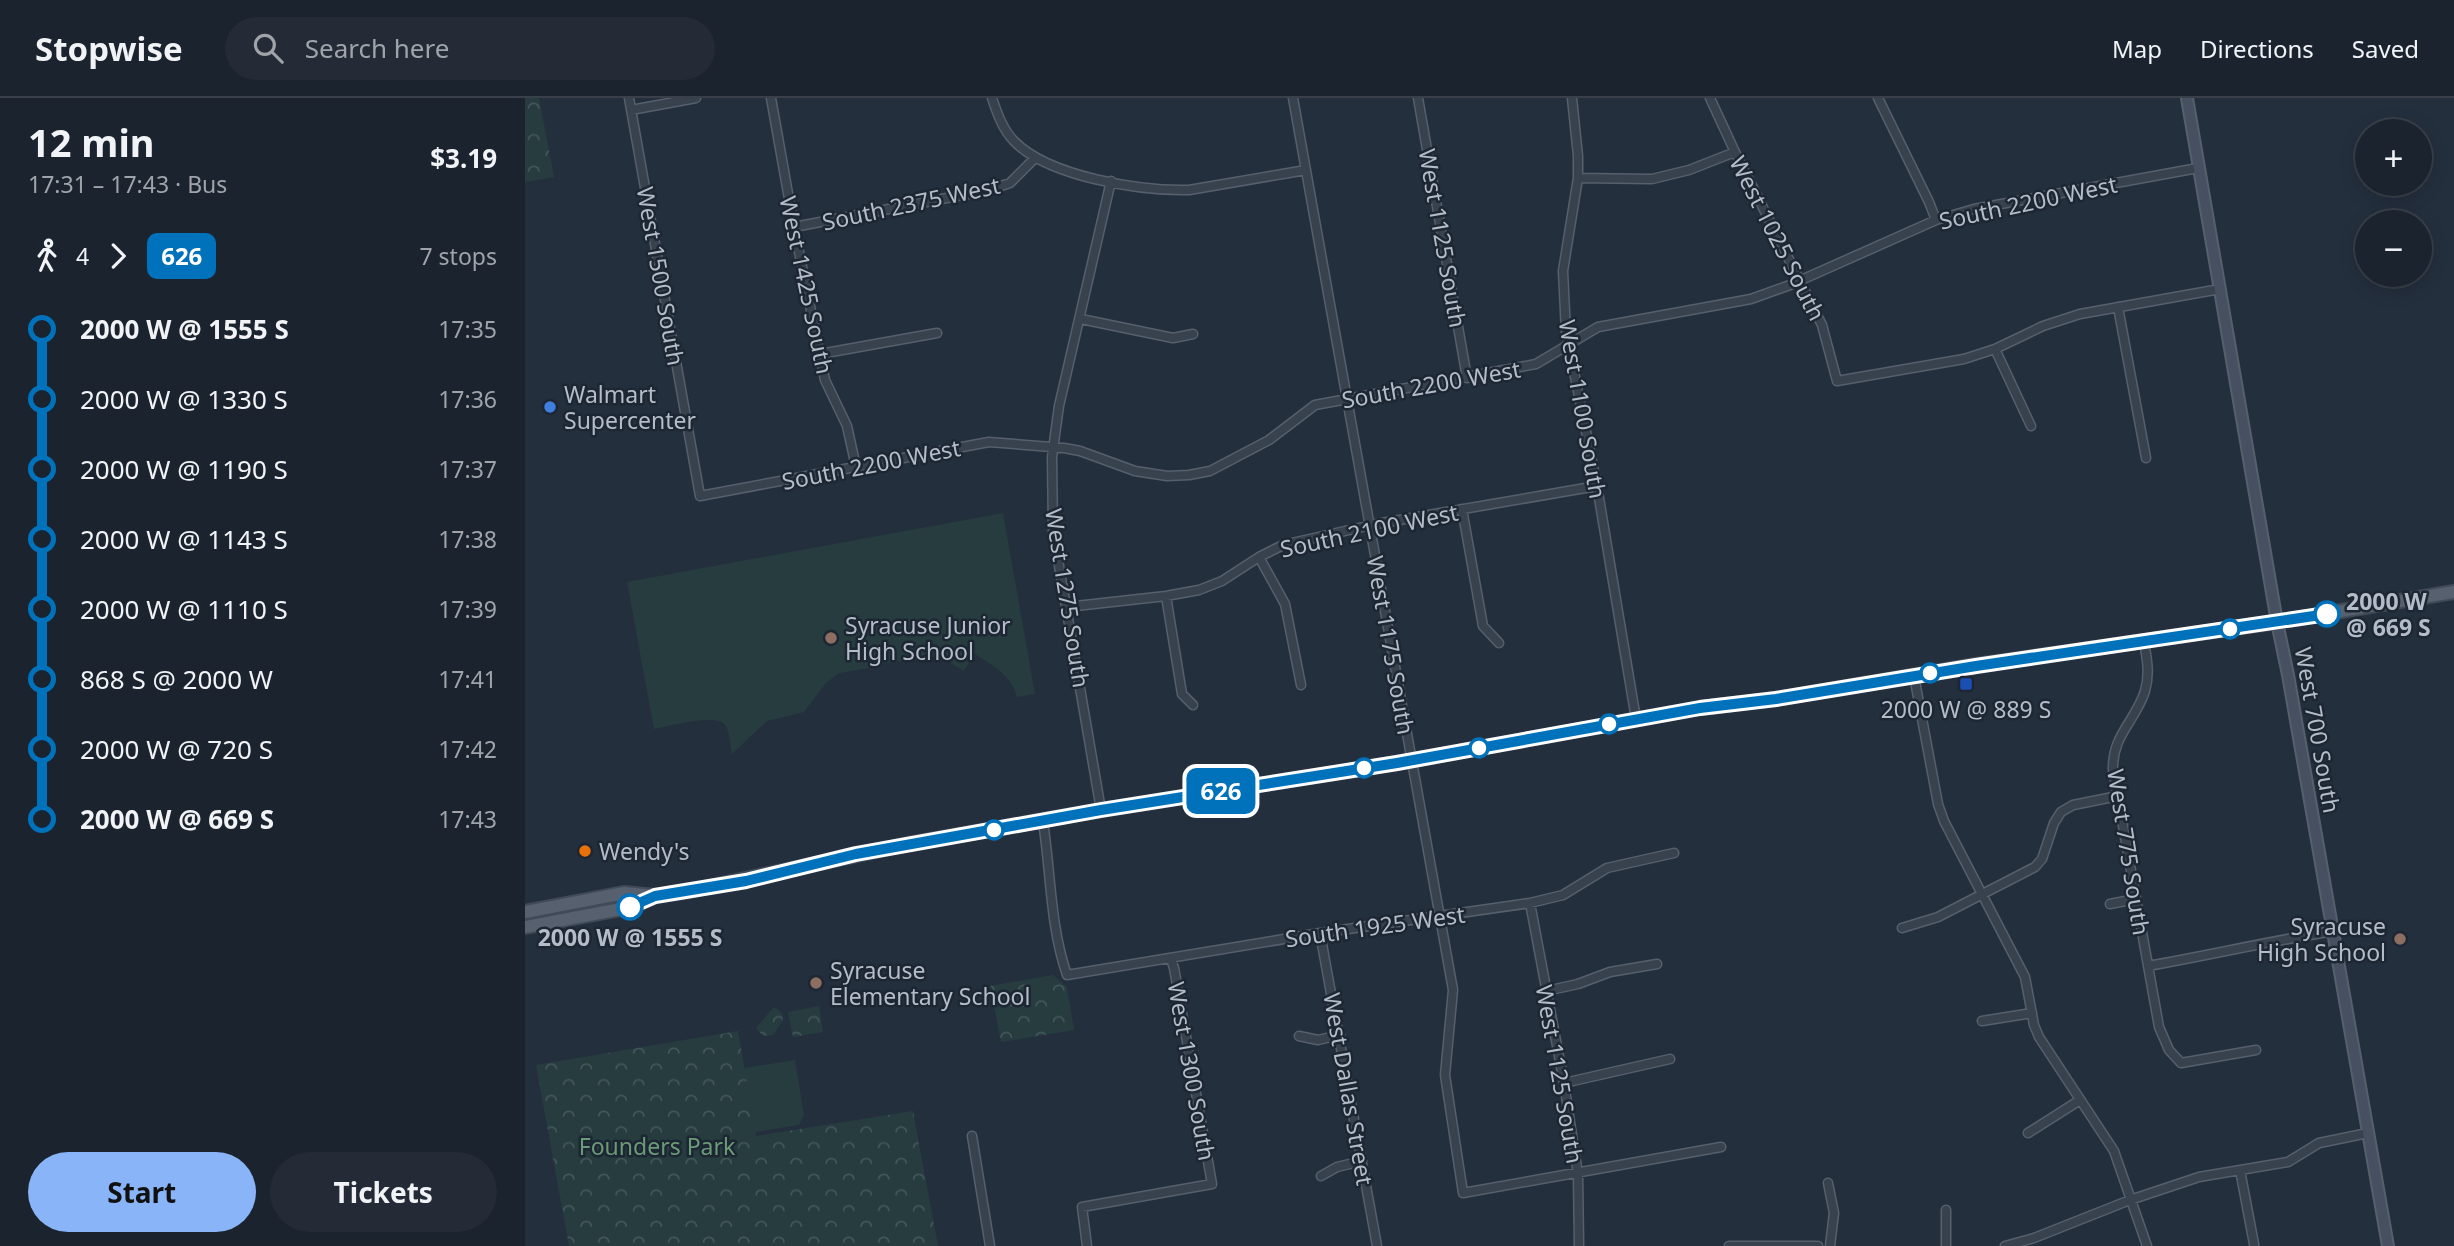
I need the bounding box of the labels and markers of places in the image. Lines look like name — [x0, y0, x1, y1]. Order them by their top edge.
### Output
place label: Walmart Supercenter — [564, 378, 696, 436]
marker: Walmart Supercenter — [542, 399, 558, 415]
place label: 2000 W @ 669 S — [2346, 585, 2431, 643]
marker: 2000 W @ 669 S — [2314, 601, 2340, 627]
place label: Syracuse Junior High School — [845, 609, 1011, 667]
unlabelled marker — [2220, 619, 2240, 639]
marker: Syracuse Junior High School — [823, 630, 839, 646]
unlabelled marker — [1920, 663, 1940, 683]
marker: 2000 W @ 889 S — [1958, 676, 1974, 692]
place label: 2000 W @ 889 S — [1881, 693, 2051, 725]
unlabelled marker — [1599, 714, 1619, 734]
unlabelled marker — [1469, 738, 1489, 758]
unlabelled marker — [1354, 758, 1374, 778]
unlabelled marker — [984, 820, 1004, 840]
place label: Wendy's — [599, 835, 689, 867]
marker: Wendy's — [577, 843, 593, 859]
marker: 2000 W @ 1555 S — [617, 894, 643, 920]
place label: Syracuse High School — [2257, 910, 2386, 968]
place label: 2000 W @ 1555 S — [538, 921, 722, 953]
marker: Syracuse High School — [2392, 931, 2408, 947]
place label: Syracuse Elementary School — [830, 954, 1030, 1012]
marker: Syracuse Elementary School — [808, 975, 824, 991]

